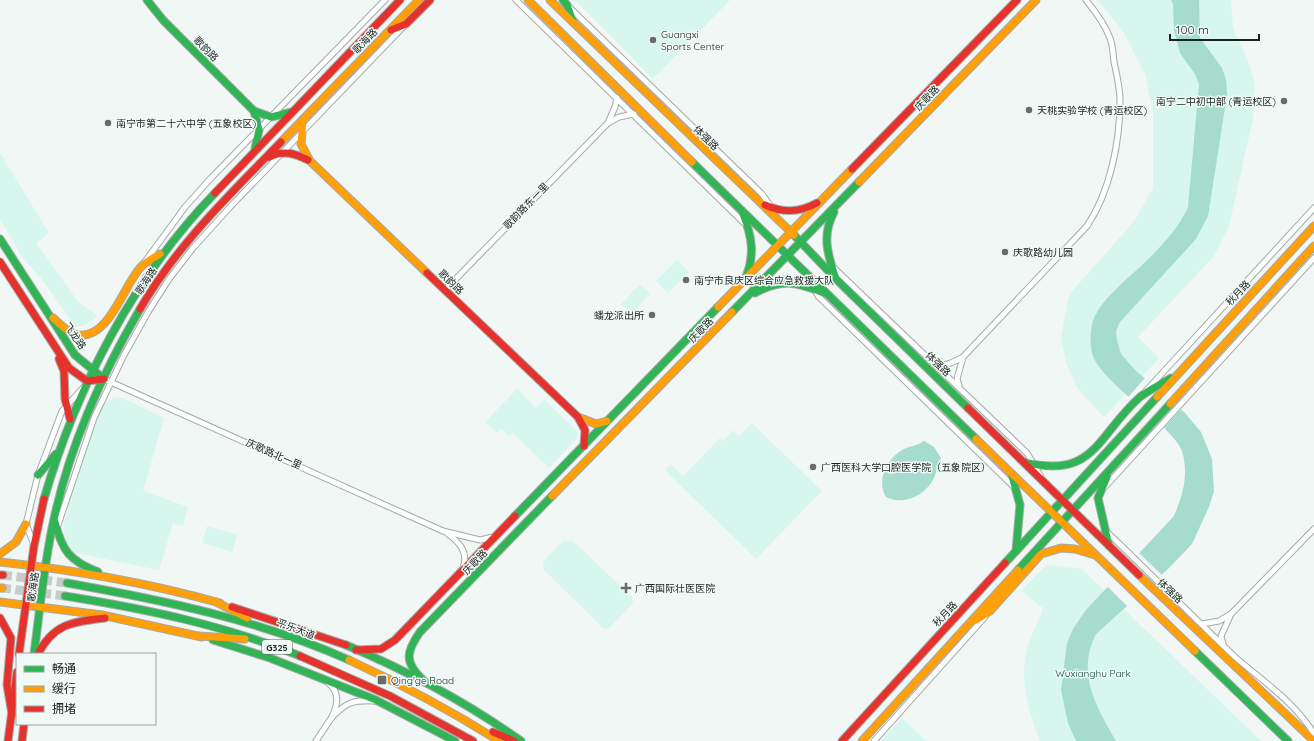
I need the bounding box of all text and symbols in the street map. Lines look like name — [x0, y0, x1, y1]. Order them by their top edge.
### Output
scale bar — [1170, 16, 1259, 42]
text: 100 m — [1176, 22, 1209, 37]
street label: 歌海路 — [350, 26, 380, 56]
place label: Guangxi Sports Center — [661, 28, 725, 53]
street label: 歌韵路 — [191, 34, 221, 64]
marker: Guangxi Sports Center — [648, 35, 658, 45]
street label: 庆歌路 — [912, 83, 942, 113]
place label: 南宁二中初中部 (青运校区) — [1156, 95, 1276, 108]
marker: 南宁二中初中部 (青运校区) — [1279, 96, 1289, 106]
place label: 天桃实验学校 (青运校区) — [1037, 104, 1147, 117]
marker: 天桃实验学校 (青运校区) — [1024, 105, 1034, 115]
place label: 南宁市第二十六中学 (五象校区) — [116, 117, 256, 130]
marker: 南宁市第二十六中学 (五象校区) — [103, 118, 113, 128]
street label: 体强路 — [691, 123, 721, 153]
street label: 歌韵路东一里 — [500, 180, 552, 232]
place label: 庆歌路幼儿园 — [1013, 246, 1073, 259]
marker: 庆歌路幼儿园 — [1000, 247, 1010, 257]
street label: 歌海路 — [132, 265, 160, 297]
street label: 歌韵路 — [436, 267, 466, 297]
place label: 南宁市良庆区综合应急救援大队 — [694, 274, 834, 287]
marker: 南宁市良庆区综合应急救援大队 — [681, 275, 691, 285]
street label: 秋月路 — [1223, 278, 1253, 308]
place label: 蟠龙派出所 — [594, 309, 644, 322]
marker: 蟠龙派出所 — [647, 310, 657, 320]
street label: 庆歌路 — [686, 315, 716, 345]
street label: 飞龙路 — [61, 320, 89, 352]
street label: 体强路 — [923, 349, 953, 379]
street label: 庆歌路北一里 — [244, 436, 304, 472]
place label: 广西医科大学口腔医学院（五象院区） — [821, 461, 991, 474]
marker: 广西医科大学口腔医学院（五象院区） — [808, 462, 818, 472]
street label: 庆歌路 — [460, 547, 490, 577]
street label: 歌海路 — [24, 571, 42, 603]
street label: 体强路 — [1155, 576, 1185, 606]
marker: 广西国际壮医医院 — [620, 582, 632, 594]
place label: 广西国际壮医医院 — [635, 582, 715, 595]
street label: 秋月路 — [930, 599, 960, 629]
street label: 平乐大道 — [275, 616, 317, 642]
road number: G325 — [262, 640, 292, 654]
legend — [16, 653, 156, 725]
text: 畅通 — [52, 661, 76, 676]
park label: Wuxianghu Park — [1055, 667, 1131, 680]
marker: Qing'ge Road — [376, 674, 388, 686]
place label: Qing'ge Road — [391, 674, 454, 687]
text: 缓行 — [52, 681, 76, 696]
text: 拥堵 — [52, 701, 76, 716]

